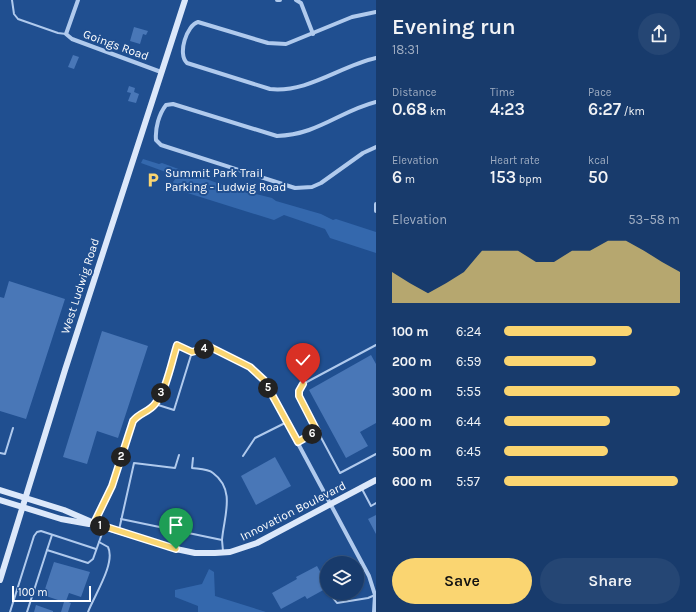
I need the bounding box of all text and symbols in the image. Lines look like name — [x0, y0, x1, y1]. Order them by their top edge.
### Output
button: share — [638, 13, 680, 55]
text: Evening run — [392, 14, 516, 40]
street label: Goings Road — [81, 27, 151, 63]
text: 18:31 — [392, 42, 419, 57]
text: Distance — [392, 86, 436, 99]
text: Time — [490, 86, 515, 99]
text: Pace — [588, 86, 611, 99]
text: 0.68 — [392, 99, 427, 119]
text: 4:23 — [490, 99, 525, 119]
text: 6:27 — [588, 99, 621, 119]
text: km — [427, 105, 446, 118]
text: /km — [621, 105, 645, 118]
text: Elevation — [392, 154, 439, 167]
text: Heart rate — [490, 154, 540, 167]
text: kcal — [588, 154, 609, 167]
place label: Summit Park Trail Parking - Ludwig Road — [165, 166, 286, 194]
text: 6 — [392, 167, 402, 187]
text: 153 — [490, 167, 516, 187]
text: 50 — [588, 167, 608, 187]
parking icon: Summit Park Trail Parking - Ludwig Road — [144, 171, 162, 189]
text: m — [402, 173, 415, 186]
text: bpm — [516, 173, 542, 186]
text: Elevation — [392, 212, 447, 227]
text: 53–58 m — [628, 212, 680, 227]
street label: West Ludwig Road — [58, 236, 102, 336]
text: 100 m — [392, 324, 429, 339]
text: 6:24 — [456, 324, 481, 339]
pin: 4 — [194, 339, 214, 359]
text: 4 — [201, 342, 207, 355]
pin — [286, 343, 320, 384]
icon: check — [292, 349, 314, 371]
text: 200 m — [392, 354, 432, 369]
text: 6:59 — [456, 354, 481, 369]
pin: 5 — [258, 378, 278, 398]
text: 5 — [265, 381, 271, 394]
pin: 3 — [151, 383, 171, 403]
text: 300 m — [392, 384, 432, 399]
text: 5:55 — [456, 384, 481, 399]
text: 3 — [158, 386, 164, 399]
text: 400 m — [392, 414, 432, 429]
text: 6:44 — [456, 414, 481, 429]
pin: 6 — [302, 424, 322, 444]
text: 6 — [309, 427, 315, 440]
text: 500 m — [392, 444, 432, 459]
text: 6:45 — [456, 444, 481, 459]
pin: 2 — [111, 447, 131, 467]
text: 2 — [118, 450, 124, 463]
text: 600 m — [392, 474, 432, 489]
text: 5:57 — [456, 474, 480, 489]
street label: Innovation Boulevard — [238, 478, 348, 544]
pin — [159, 508, 193, 549]
icon: arrive — [165, 514, 187, 536]
pin: 1 — [90, 516, 110, 536]
text: 1 — [98, 519, 102, 532]
map controls — [320, 556, 364, 600]
button: layers — [320, 556, 364, 600]
button: Save — [392, 558, 532, 604]
button: Share — [540, 558, 680, 604]
scale bar — [12, 584, 91, 603]
text: 100 m — [18, 586, 48, 599]

